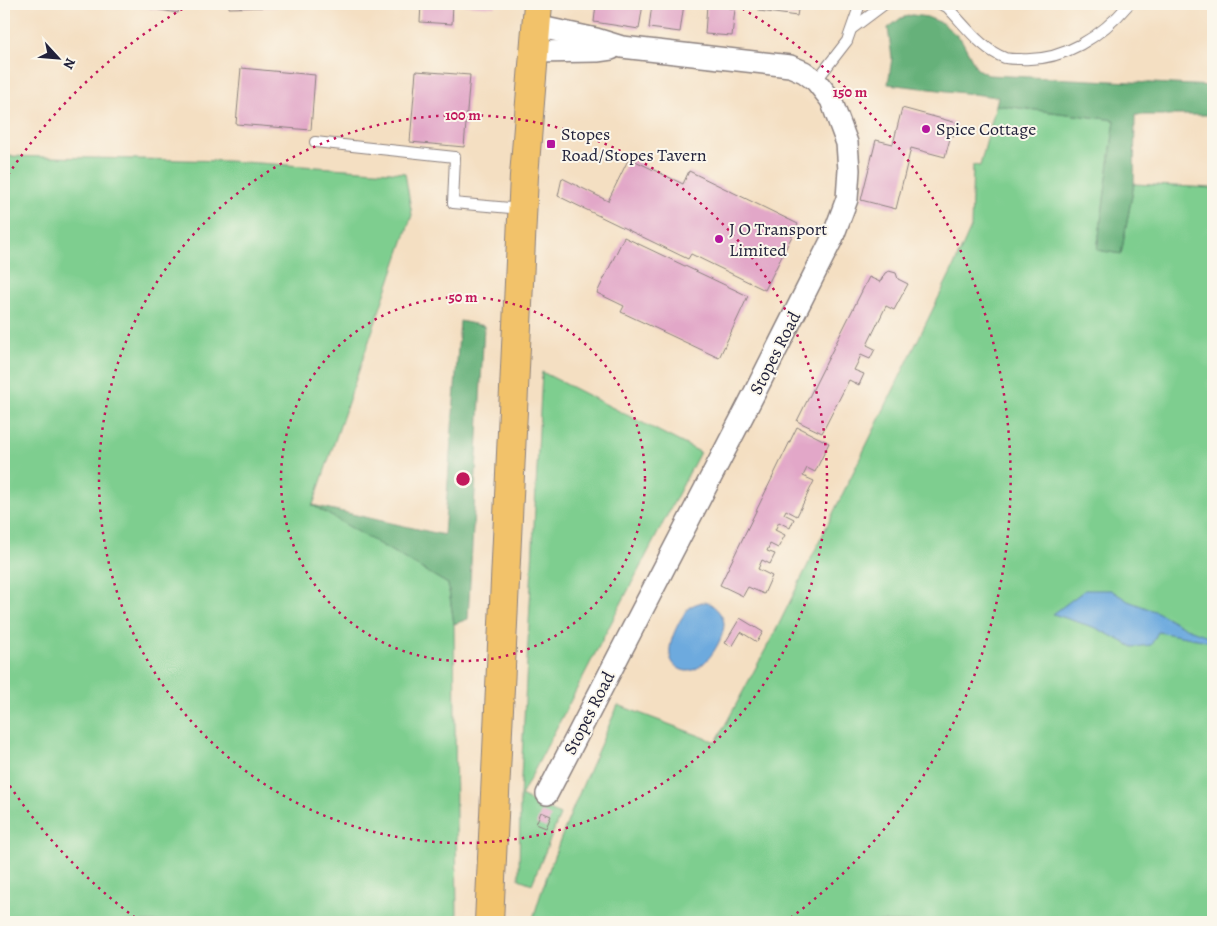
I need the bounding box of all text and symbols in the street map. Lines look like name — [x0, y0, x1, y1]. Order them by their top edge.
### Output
north arrow — [32, 32, 82, 82]
text: N — [58, 55, 80, 72]
text: 150 m — [833, 82, 868, 102]
text: 100 m — [445, 105, 481, 125]
place label: Spice Cottage — [936, 117, 1036, 141]
place label: Stopes Road/Stopes Tavern — [561, 122, 707, 167]
marker: Spice Cottage — [920, 123, 932, 135]
marker: Stopes Road/Stopes Tavern — [545, 138, 557, 150]
place label: J O Transport Limited — [729, 217, 827, 262]
marker: J O Transport Limited — [713, 233, 725, 245]
text: 50 m — [448, 287, 478, 307]
street label: Stopes Road — [744, 307, 806, 399]
centre of rings — [454, 470, 472, 488]
street label: Stopes Road — [558, 667, 620, 759]

